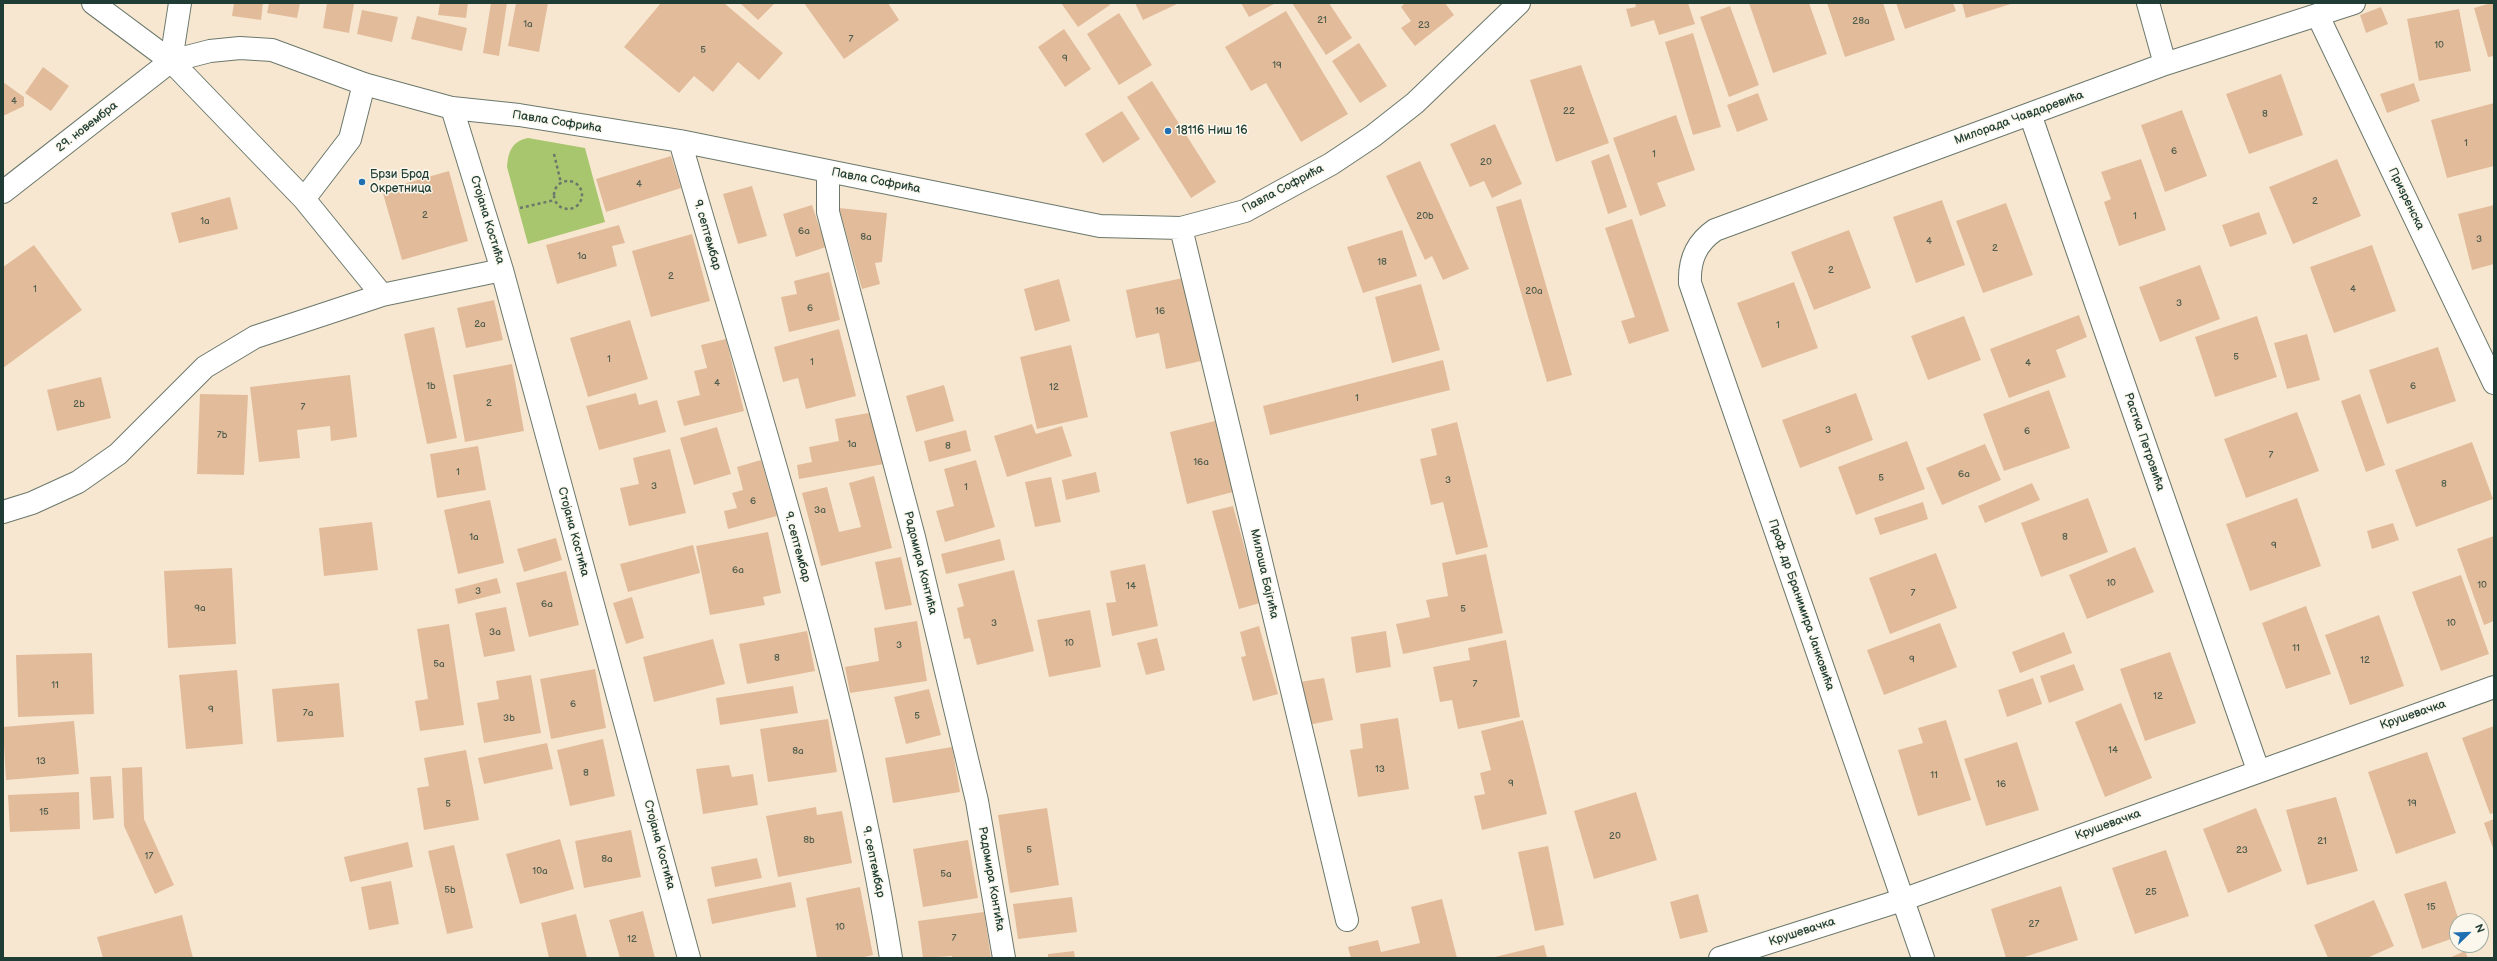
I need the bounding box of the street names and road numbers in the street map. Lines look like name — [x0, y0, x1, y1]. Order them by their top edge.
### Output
street label: Милорада Чавдаревића — [1952, 88, 2086, 148]
street label: 29. новембра — [53, 99, 121, 155]
street label: Павла Софрића — [511, 108, 603, 136]
street label: Павла Софрића — [1240, 161, 1326, 217]
street label: Павла Софрића — [830, 165, 922, 197]
street label: Призренска — [2385, 165, 2427, 233]
street label: Стојана Костића — [467, 174, 507, 266]
street label: 9. септембар — [690, 198, 724, 272]
street label: Растка Петровића — [2120, 391, 2168, 493]
street label: Стојана Костића — [554, 486, 592, 578]
street label: 9. септембар — [781, 510, 813, 584]
street label: Радомира Контића — [900, 510, 940, 616]
street label: Проф. др Бранимира Јанковића — [1765, 517, 1837, 693]
street label: Милоша Бајгића — [1247, 528, 1281, 620]
street label: Крушевачка — [2378, 697, 2448, 733]
street label: Стојана Костића — [640, 799, 678, 891]
street label: Крушевачка — [2073, 806, 2143, 844]
street label: 9. септембар — [858, 825, 888, 899]
street label: Радомира Контића — [975, 826, 1007, 932]
street label: Крушевачка — [1767, 915, 1837, 949]

